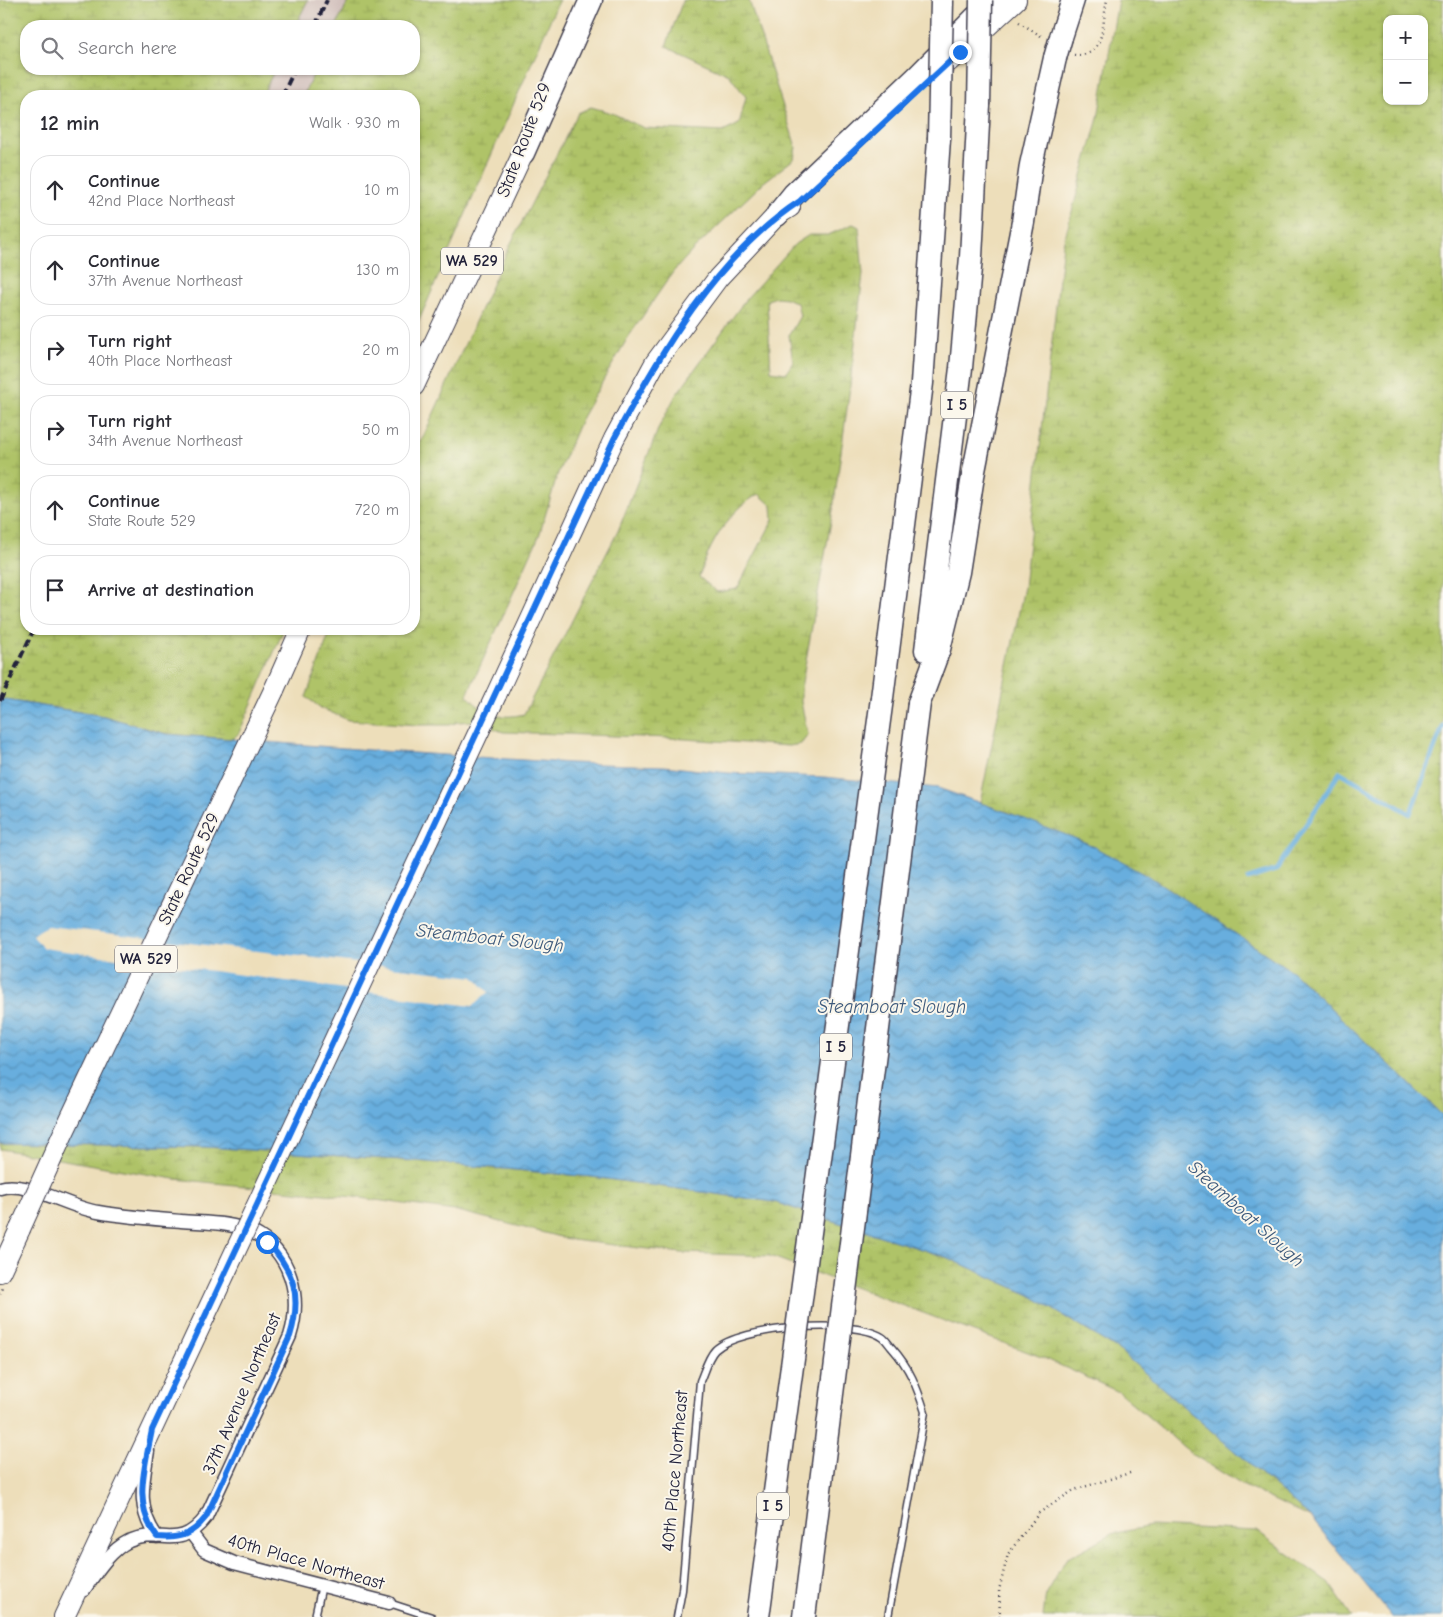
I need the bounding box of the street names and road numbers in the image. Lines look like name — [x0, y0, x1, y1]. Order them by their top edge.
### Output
street label: State Route 529 — [492, 80, 556, 200]
road number: WA 529 — [441, 248, 503, 274]
road number: I 5 — [941, 392, 973, 418]
street label: State Route 529 — [154, 810, 224, 928]
road number: WA 529 — [115, 946, 177, 972]
road number: I 5 — [820, 1034, 852, 1060]
street label: 37th Avenue Northeast — [198, 1309, 286, 1478]
street label: 40th Place Northeast — [657, 1389, 693, 1552]
road number: I 5 — [757, 1492, 789, 1520]
street label: 40th Place Northeast — [225, 1530, 387, 1595]

